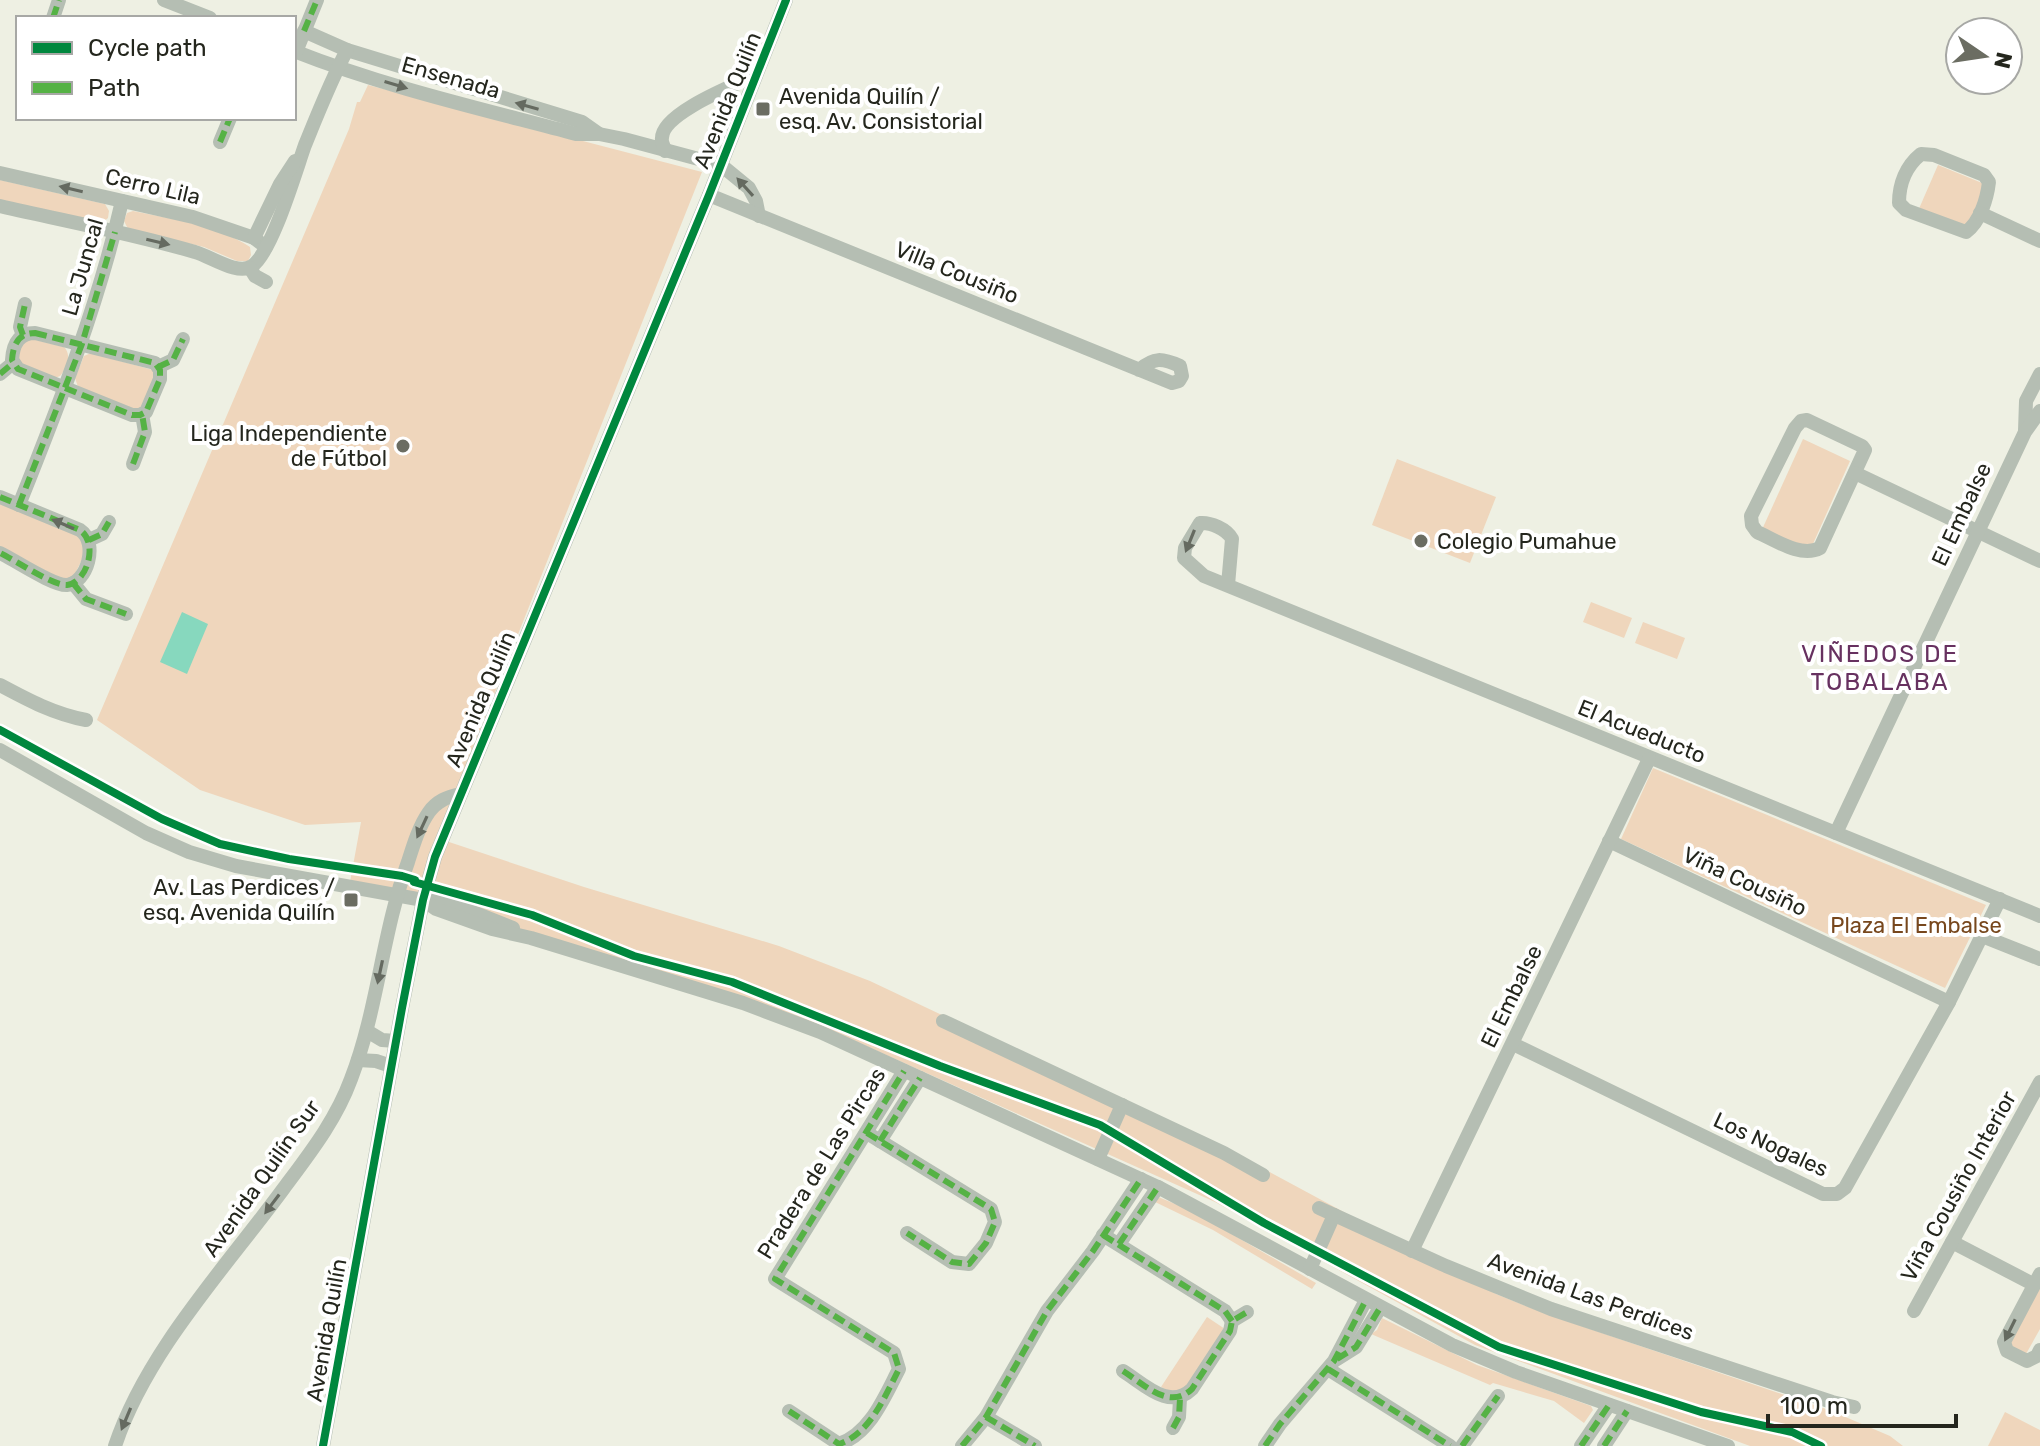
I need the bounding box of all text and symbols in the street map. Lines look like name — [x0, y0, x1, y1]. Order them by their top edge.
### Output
legend — [16, 16, 296, 120]
north arrow — [1944, 16, 2024, 96]
street label: Avenida Quilín — [688, 28, 767, 172]
text: Cycle path — [88, 34, 207, 62]
text: N — [1988, 50, 2018, 71]
street label: Ensenada — [399, 51, 503, 104]
text: Path — [88, 74, 140, 102]
one-way arrow — [385, 79, 409, 91]
place label: Avenida Quilín / esq. Av. Consistorial — [779, 83, 983, 135]
one-way arrow — [515, 99, 539, 112]
marker: Avenida Quilín / esq. Av. Consistorial — [754, 100, 772, 118]
street label: Cerro Lila — [103, 162, 203, 211]
one-way arrow — [736, 177, 754, 197]
one-way arrow — [58, 182, 83, 195]
street label: La Juncal — [56, 215, 109, 319]
street label: Villa Cousiño — [891, 235, 1023, 310]
one-way arrow — [146, 237, 171, 249]
place label: Liga Independiente de Fútbol — [190, 420, 387, 472]
marker: Liga Independiente de Fútbol — [394, 437, 412, 455]
street label: El Embalse — [1926, 458, 1997, 570]
one-way arrow — [51, 517, 75, 530]
place label: Colegio Pumahue — [1437, 528, 1616, 555]
one-way arrow — [1183, 529, 1196, 553]
marker: Colegio Pumahue — [1412, 532, 1430, 550]
street label: Avenida Quilín — [440, 627, 521, 771]
district label: VIÑEDOS DE TOBALABA — [1801, 640, 1959, 696]
street label: El Acueducto — [1574, 694, 1710, 769]
one-way arrow — [415, 815, 429, 838]
street label: Viña Cousiño — [1679, 841, 1811, 922]
place label: Av. Las Perdices / esq. Avenida Quilín — [143, 874, 335, 926]
marker: Av. Las Perdices / esq. Avenida Quilín — [342, 891, 360, 909]
park label: Plaza El Embalse — [1830, 912, 2002, 939]
street label: El Embalse — [1475, 940, 1548, 1052]
one-way arrow — [373, 960, 386, 985]
street label: Pradera de Las Pircas — [752, 1063, 891, 1264]
street label: Viña Cousiño Interior — [1895, 1086, 2022, 1286]
street label: Avenida Quilín Sur — [197, 1094, 326, 1262]
street label: Los Nogales — [1709, 1106, 1832, 1183]
one-way arrow — [265, 1194, 280, 1215]
street label: Avenida Las Perdices — [1484, 1247, 1697, 1346]
street label: Avenida Quilín — [301, 1256, 352, 1404]
one-way arrow — [2003, 1319, 2017, 1342]
scale bar — [1768, 1378, 1956, 1428]
text: 100 m — [1780, 1392, 1848, 1420]
one-way arrow — [119, 1407, 133, 1431]

